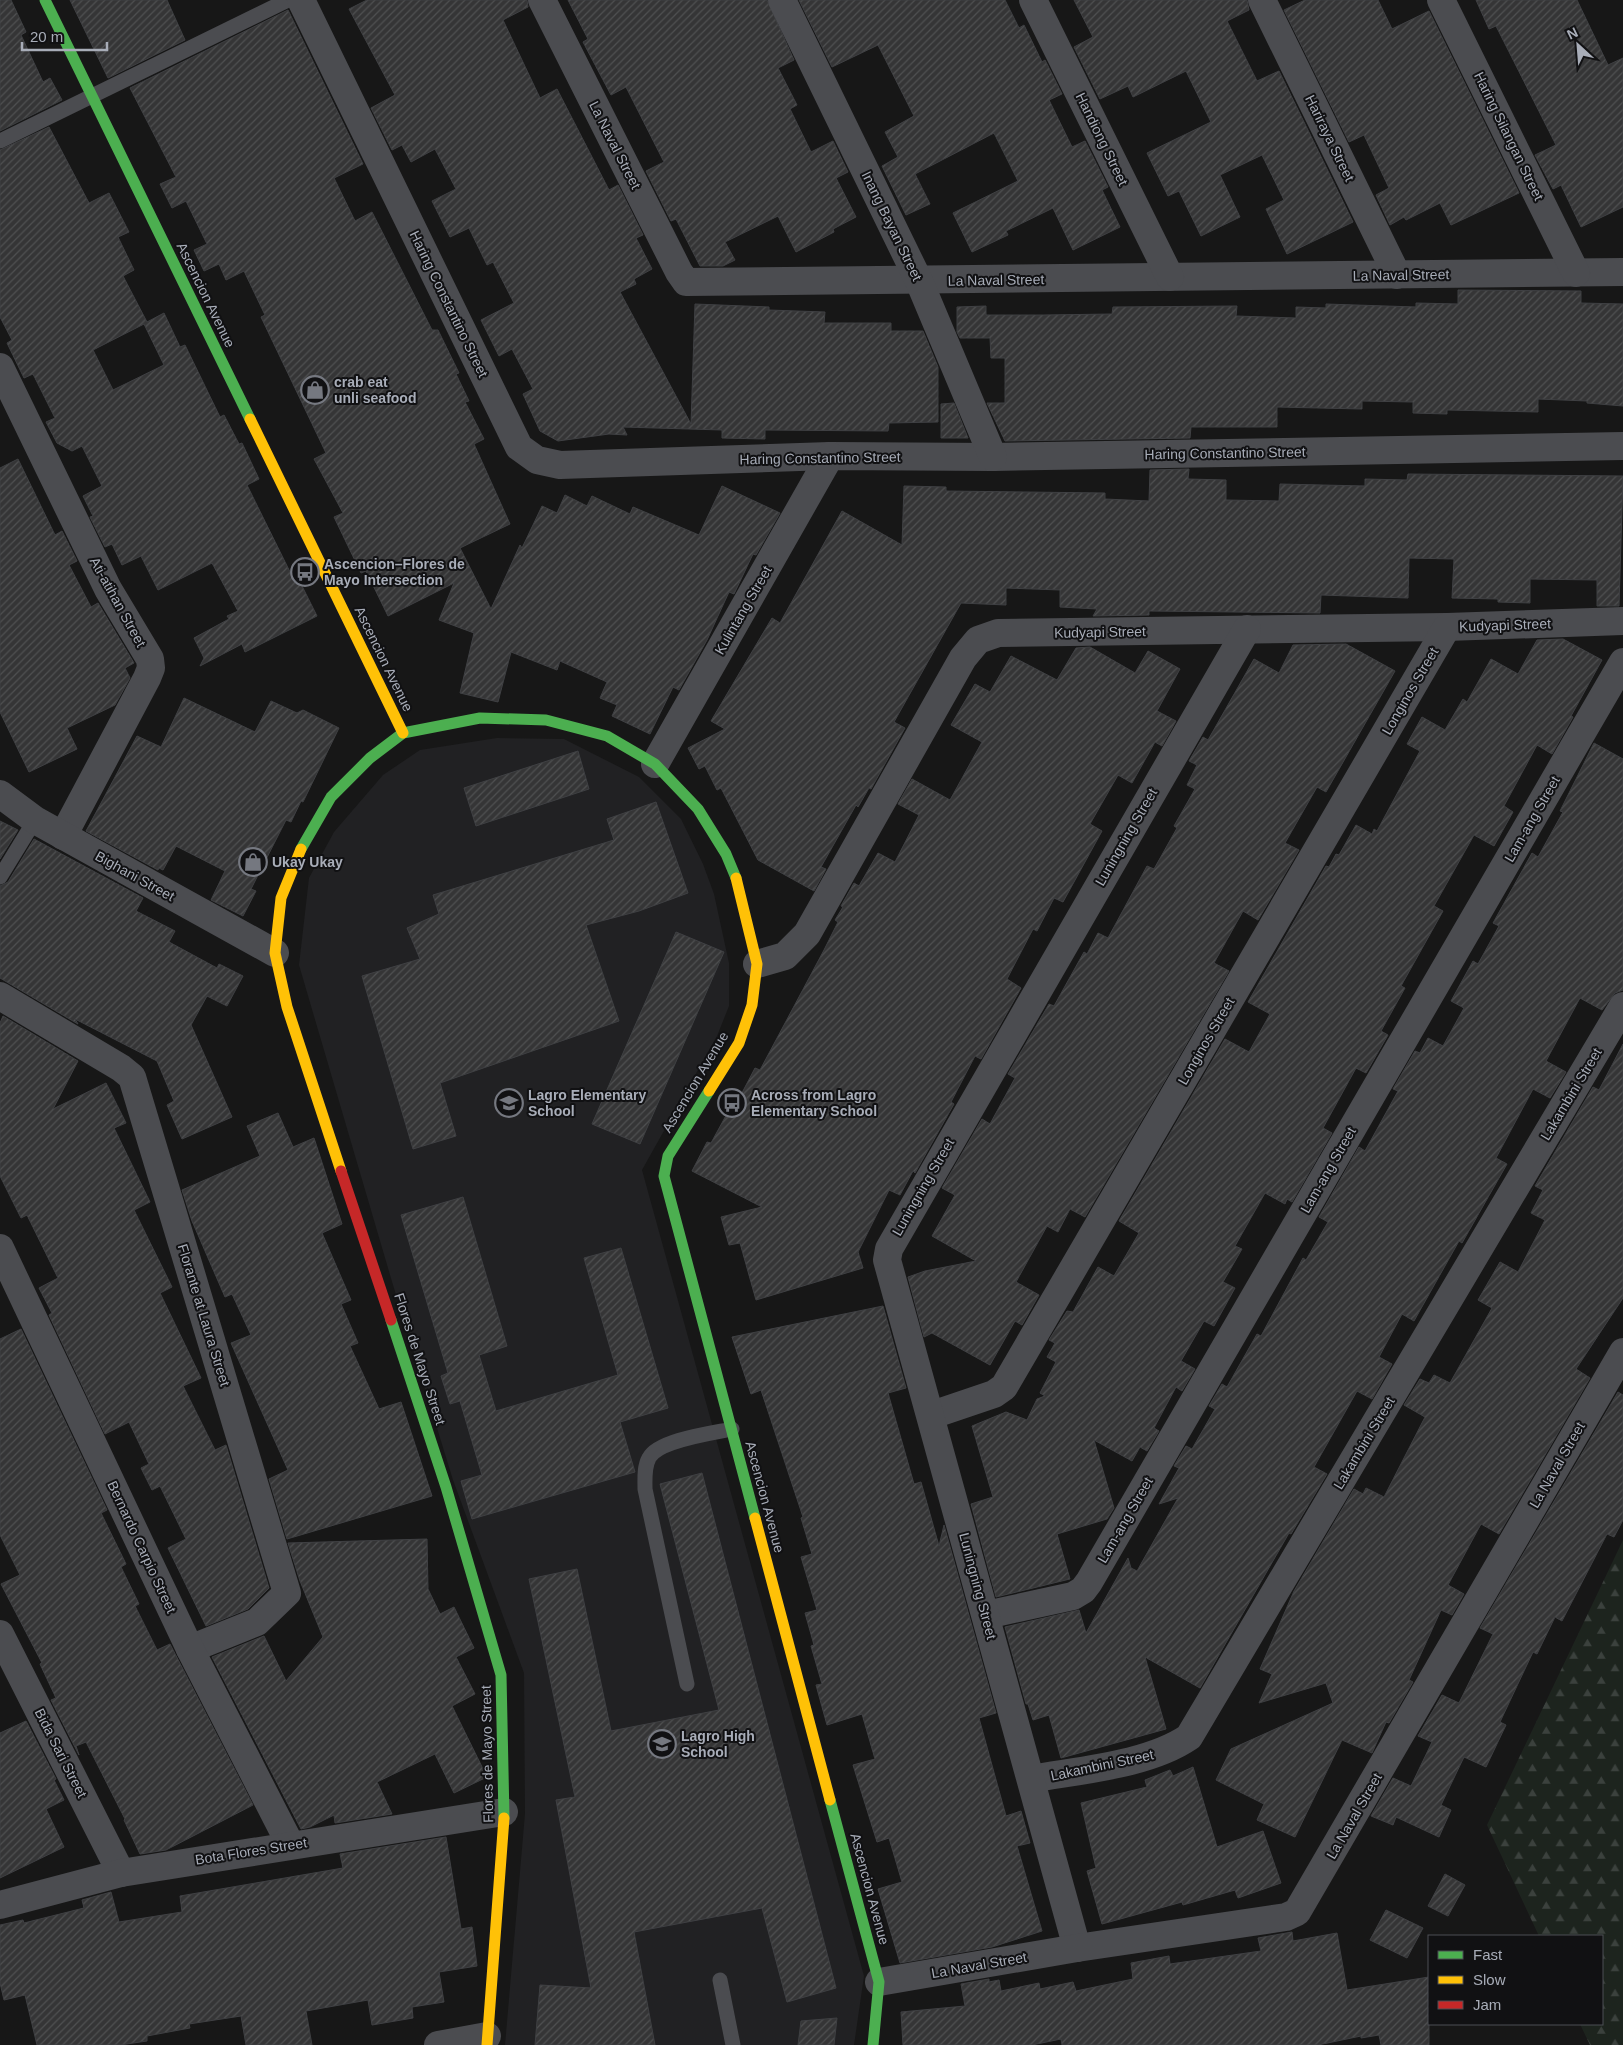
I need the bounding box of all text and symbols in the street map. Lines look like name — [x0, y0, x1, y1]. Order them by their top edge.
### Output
scale bar — [22, 20, 108, 52]
north arrow — [1553, 20, 1603, 70]
text: N — [1564, 24, 1580, 43]
text: 20 m — [30, 28, 63, 45]
street label: Haring Silangan Street — [1471, 69, 1547, 203]
street label: Handiong Street — [1073, 90, 1131, 188]
street label: Hariraya Street — [1302, 92, 1358, 184]
street label: La Naval Street — [586, 98, 644, 192]
street label: Inang Bayan Street — [859, 169, 926, 283]
street label: Haring Constantino Street — [407, 228, 492, 380]
street label: Ascencion Avenue — [174, 240, 238, 350]
street label: La Naval Street — [1353, 266, 1449, 284]
street label: La Naval Street — [948, 271, 1044, 289]
place label: crab eat unli seafood — [334, 374, 416, 406]
shop icon: crab eat unli seafood — [300, 375, 330, 405]
street label: Haring Constantino Street — [1144, 444, 1306, 462]
street label: Haring Constantino Street — [739, 449, 901, 467]
street label: Ati-atihan Street — [87, 554, 149, 650]
place label: Ascencion–Flores de Mayo Intersection — [324, 556, 465, 588]
bus stop icon: Ascencion–Flores de Mayo Intersection — [290, 557, 320, 587]
street label: Kulintang Street — [711, 563, 775, 657]
street label: Ascencion Avenue — [352, 604, 416, 714]
street label: Kudyapi Street — [1459, 615, 1551, 635]
street label: Kudyapi Street — [1054, 623, 1146, 641]
street label: Longinos Street — [1379, 644, 1441, 737]
street label: Lam-ang Street — [1501, 773, 1563, 865]
street label: Luningning Street — [1092, 785, 1160, 889]
shop icon: Ukay Ukay — [238, 847, 268, 877]
street label: Bighani Street — [93, 848, 177, 904]
place label: Ukay Ukay — [272, 854, 343, 870]
street label: Longinos Street — [1175, 994, 1237, 1087]
street label: Ascencion Avenue — [659, 1028, 732, 1135]
street label: Lakambini Street — [1537, 1045, 1605, 1143]
place label: Lagro Elementary School — [528, 1087, 646, 1119]
place label: Across from Lagro Elementary School — [751, 1087, 877, 1119]
school or university icon: Lagro Elementary School — [494, 1088, 524, 1118]
bus stop icon: Across from Lagro Elementary School — [717, 1088, 747, 1118]
street label: Lam-ang Street — [1297, 1124, 1359, 1216]
street label: Luningning Street — [889, 1135, 957, 1239]
street label: Florante at Laura Street — [175, 1242, 233, 1388]
street label: Flores de Mayo Street — [391, 1291, 449, 1427]
street label: Lakambini Street — [1330, 1394, 1398, 1492]
street label: La Naval Street — [1526, 1419, 1588, 1511]
street label: Ascencion Avenue — [742, 1439, 788, 1555]
street label: Lam-ang Street — [1094, 1474, 1156, 1566]
street label: Bernardo Carpio Street — [104, 1478, 180, 1616]
street label: Luningning Street — [956, 1531, 1000, 1641]
street label: Flores de Mayo Street — [478, 1685, 496, 1823]
street label: Bida Sari Street — [32, 1706, 90, 1800]
place label: Lagro High School — [681, 1728, 755, 1760]
school or university icon: Lagro High School — [647, 1729, 677, 1759]
street label: Lakambini Street — [1049, 1746, 1155, 1784]
street label: La Naval Street — [1323, 1770, 1385, 1862]
street label: Ascencion Avenue — [847, 1831, 893, 1947]
street label: Bota Flores Street — [194, 1834, 308, 1868]
legend — [1428, 1935, 1603, 2025]
text: Fast — [1473, 1946, 1503, 1963]
street label: La Naval Street — [930, 1949, 1028, 1981]
text: Slow — [1473, 1971, 1506, 1988]
text: Jam — [1473, 1996, 1501, 2013]

